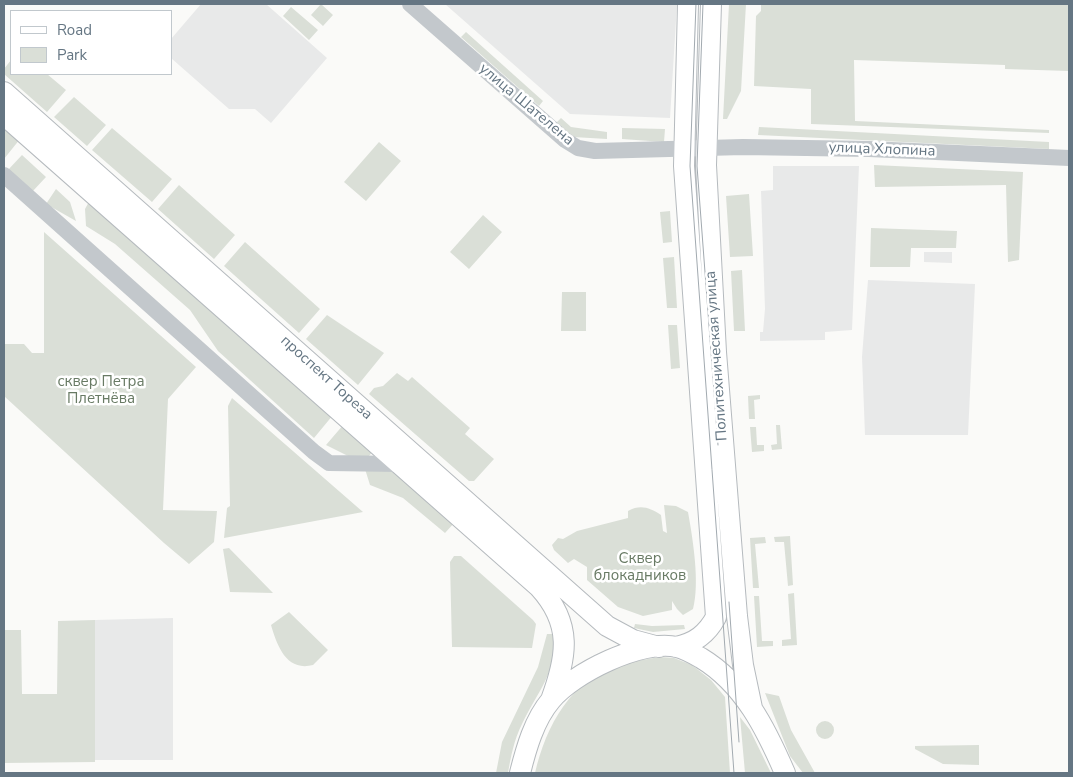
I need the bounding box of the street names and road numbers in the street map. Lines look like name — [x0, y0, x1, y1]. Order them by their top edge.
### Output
street label: улица Шателена — [475, 60, 577, 150]
street label: улица Хлопина — [828, 139, 936, 161]
street label: Политехническая улица — [702, 270, 732, 442]
street label: проспект Тореза — [276, 332, 376, 424]

